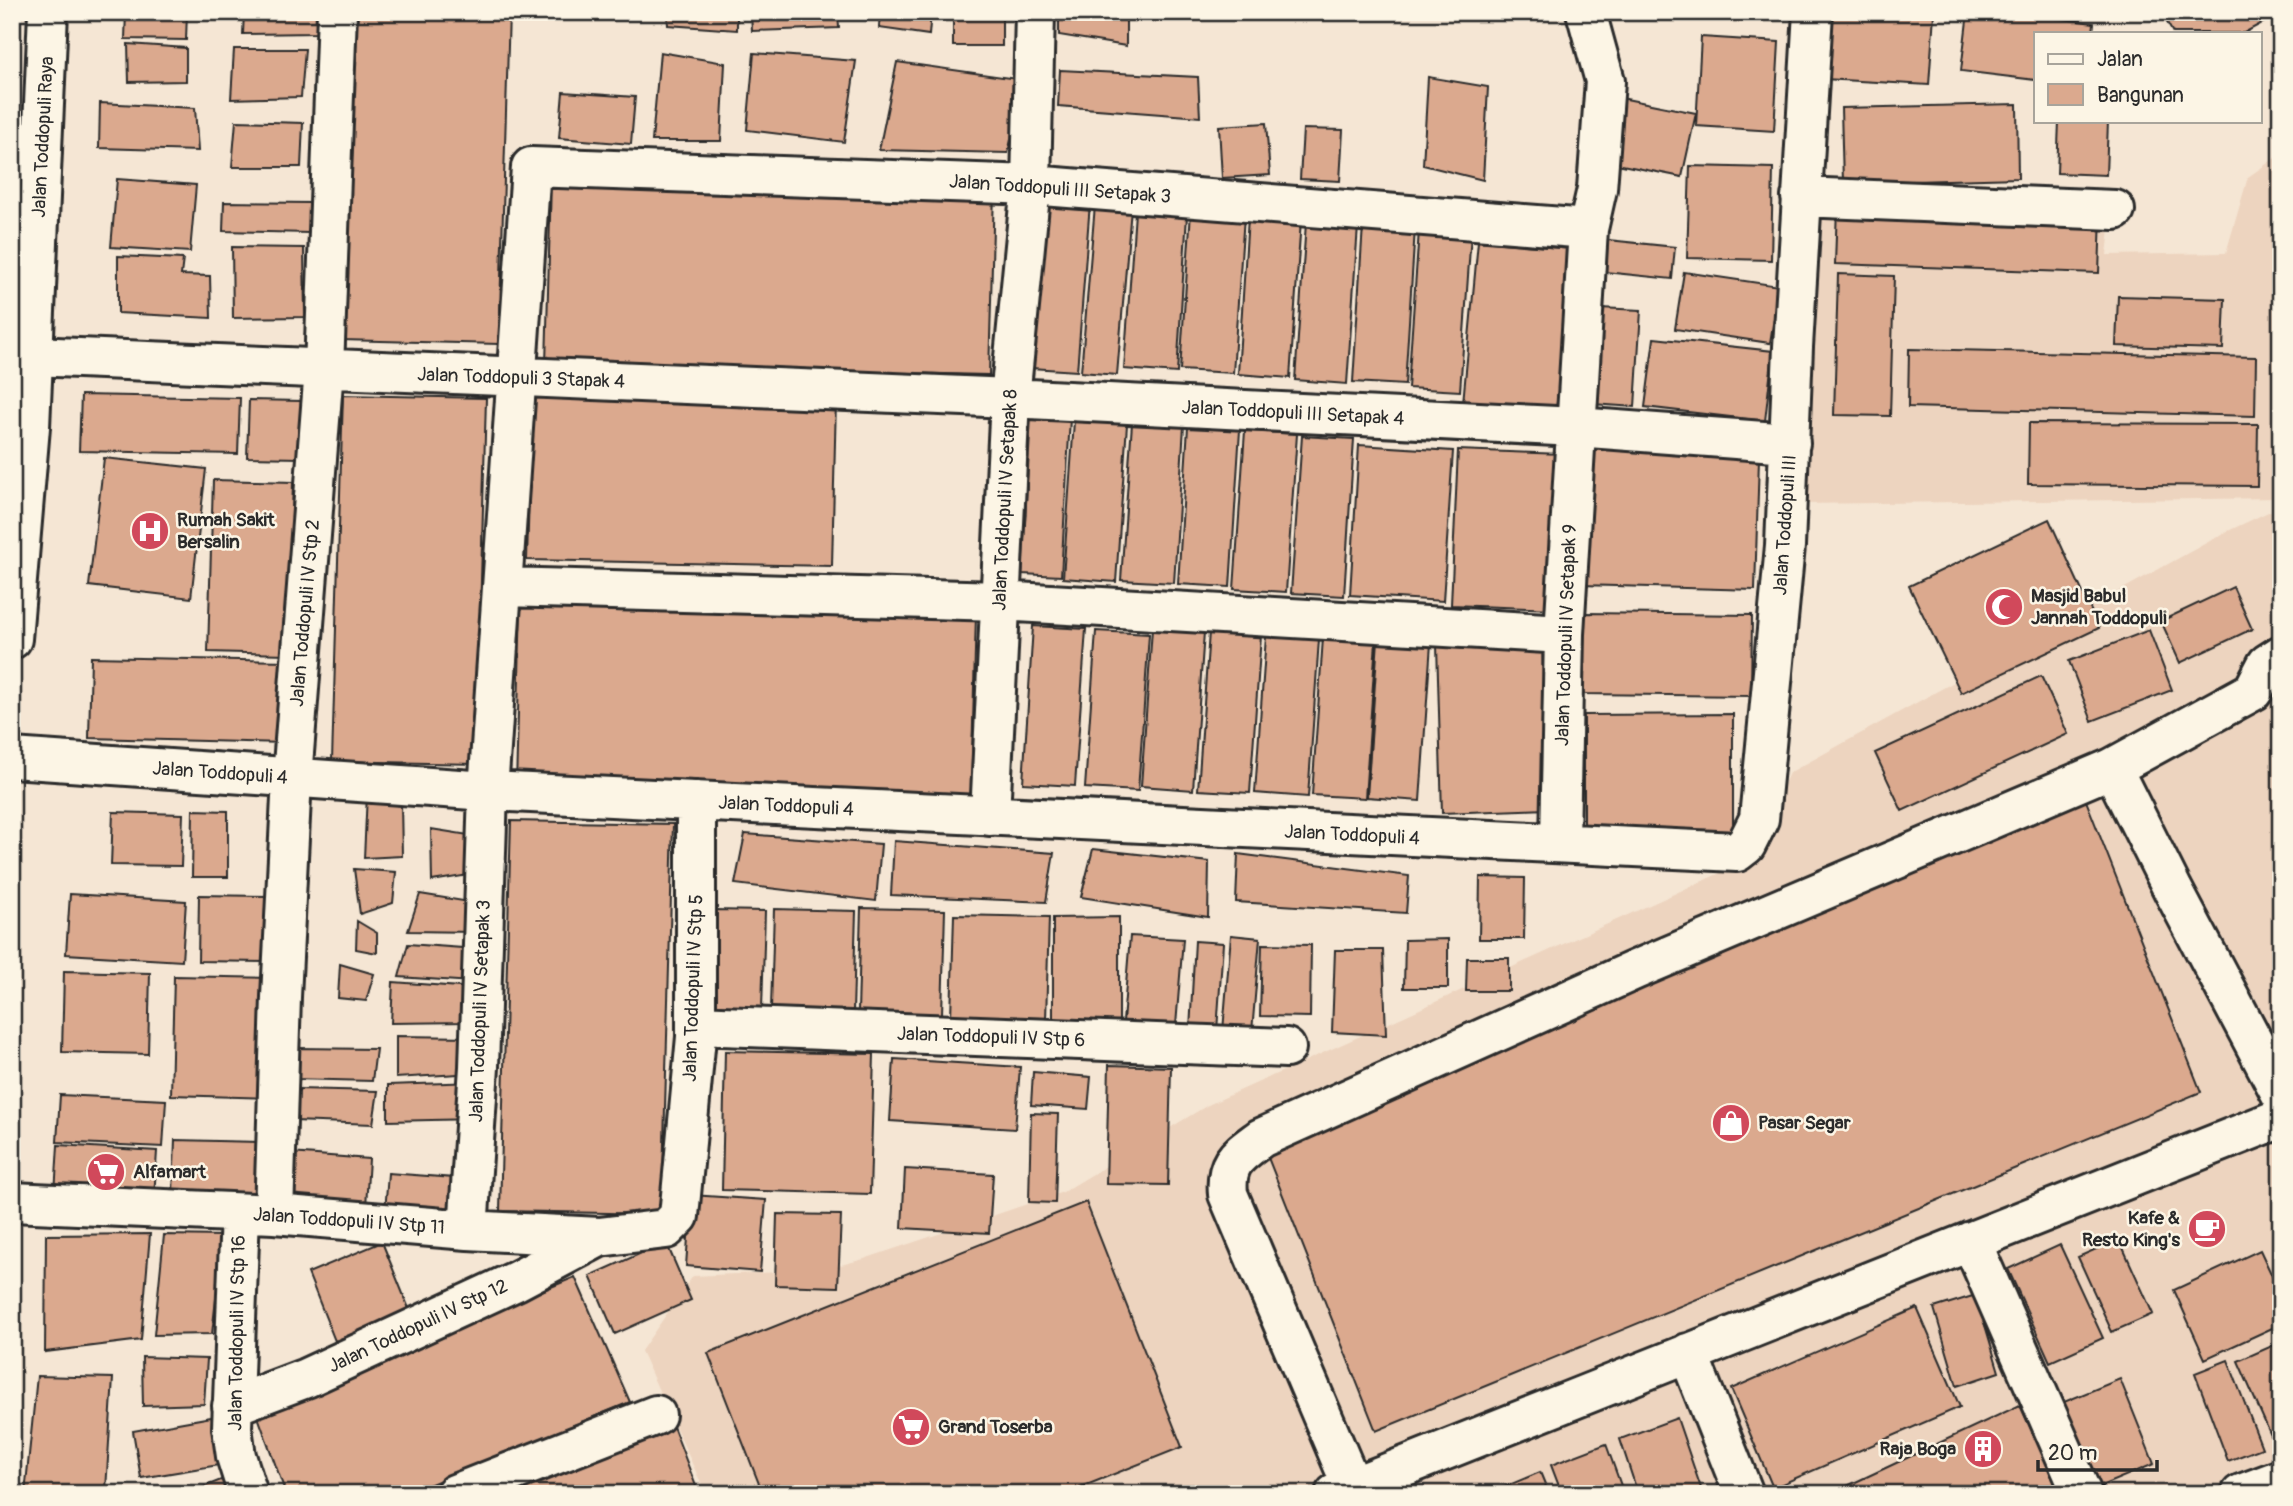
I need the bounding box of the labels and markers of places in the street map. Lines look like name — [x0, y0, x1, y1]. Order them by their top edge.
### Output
place label: Rumah Sakit Bersalin — [177, 508, 276, 554]
hospital icon: Rumah Sakit Bersalin — [129, 510, 171, 552]
place label: Masjid Babul Jannah Toddopuli — [2031, 584, 2167, 630]
mosque icon: Masjid Babul Jannah Toddopuli — [1983, 586, 2025, 628]
shop icon: Pasar Segar — [1710, 1102, 1752, 1144]
place label: Pasar Segar — [1758, 1111, 1851, 1135]
supermarket icon: Alfamart — [85, 1151, 127, 1193]
place label: Alfamart — [133, 1160, 207, 1184]
place label: Kafe & Resto King's — [2082, 1206, 2181, 1252]
cafe icon: Kafe & Resto King's — [2186, 1208, 2228, 1250]
supermarket icon: Grand Toserba — [890, 1406, 932, 1448]
place label: Grand Toserba — [938, 1415, 1053, 1439]
building icon: Raja Boga — [1962, 1428, 2004, 1470]
place label: Raja Boga — [1879, 1437, 1956, 1461]

